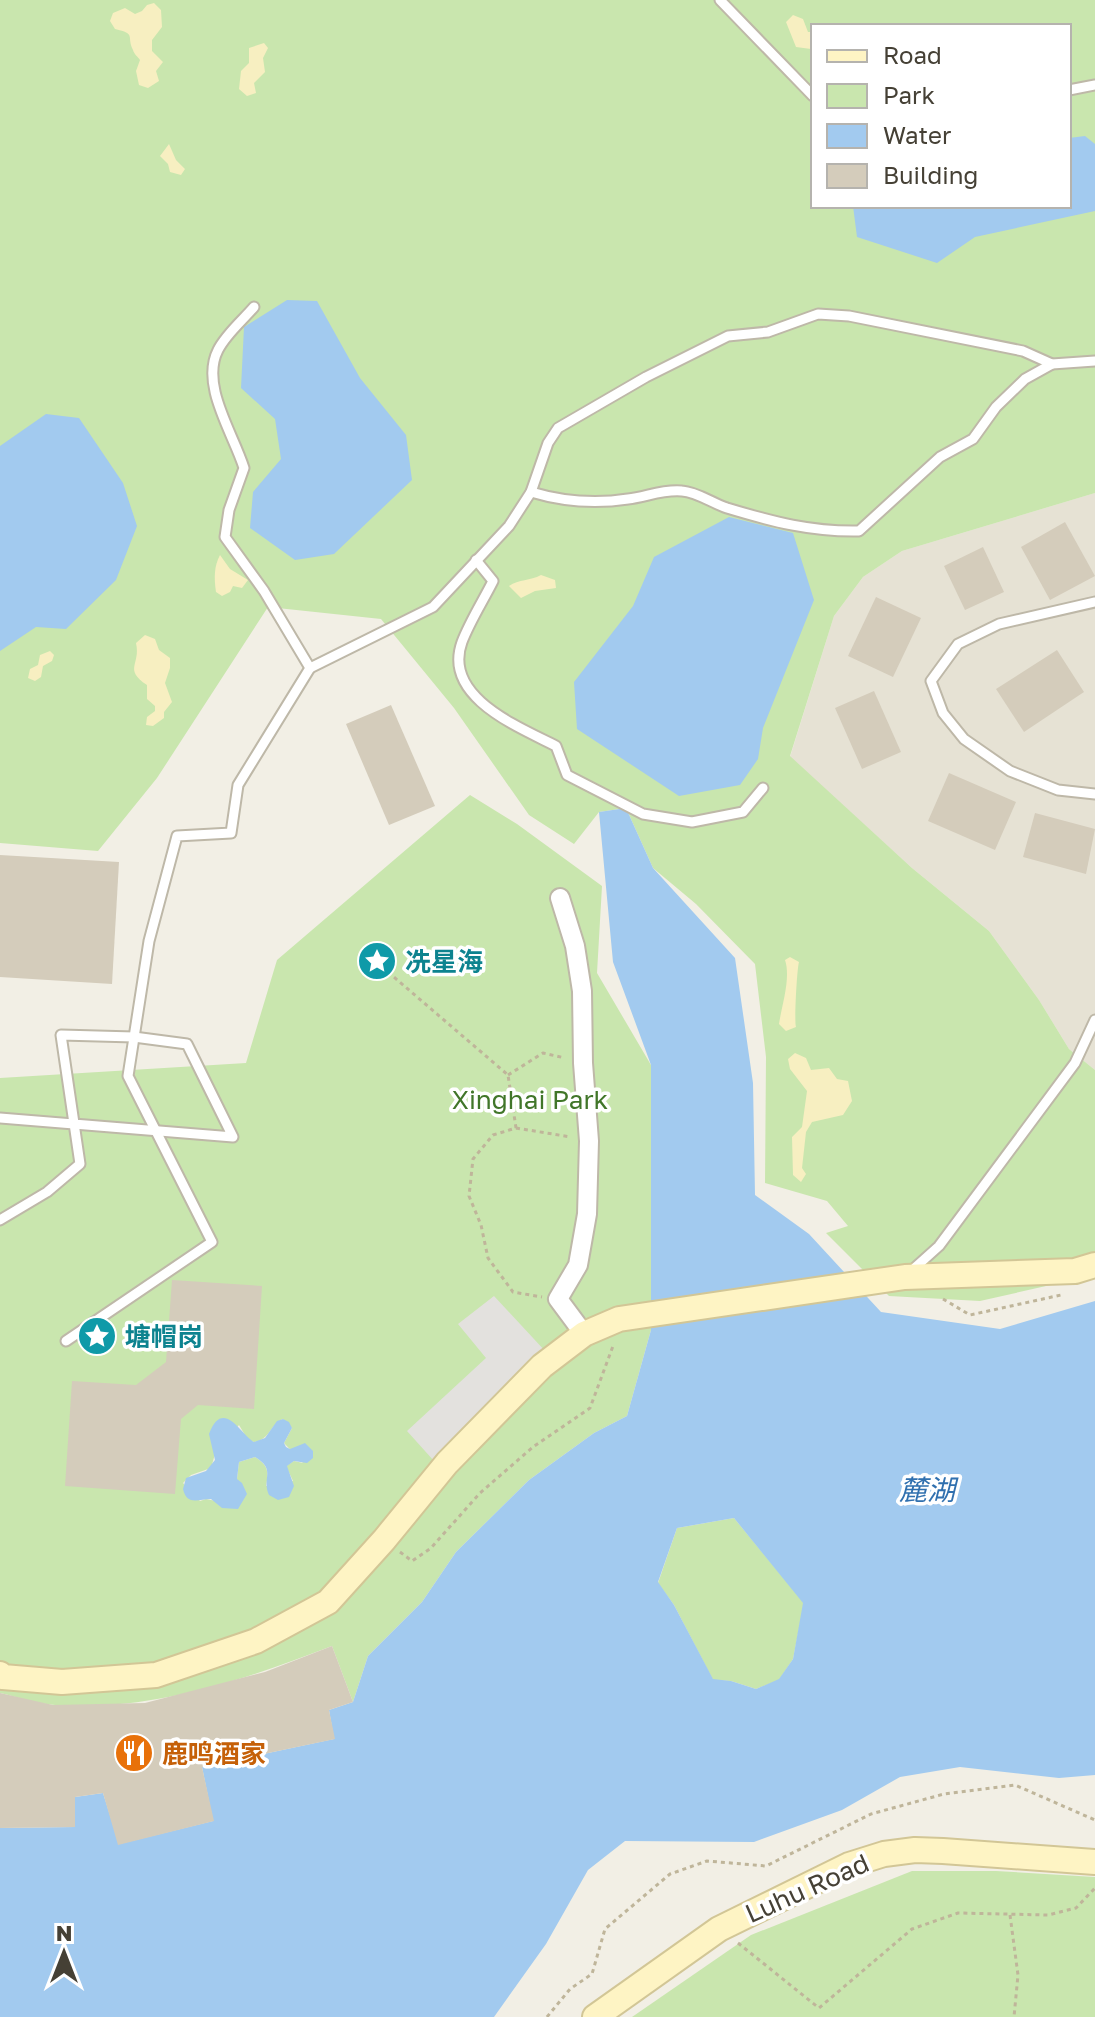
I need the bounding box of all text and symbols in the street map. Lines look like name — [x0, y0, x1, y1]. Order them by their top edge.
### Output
legend — [811, 24, 1071, 208]
text: Road — [883, 40, 942, 69]
text: Park — [883, 80, 935, 109]
text: Water — [883, 120, 951, 149]
text: Building — [883, 160, 978, 189]
place icon: 冼星海 — [356, 940, 398, 982]
place label: 冼星海 — [405, 946, 483, 977]
park label: Xinghai Park — [452, 1084, 609, 1115]
place icon: 塘帽岗 — [76, 1315, 118, 1357]
place label: 塘帽岗 — [125, 1321, 203, 1352]
water label: 麓湖 — [899, 1473, 959, 1506]
restaurant icon: 鹿鸣酒家 — [113, 1732, 155, 1774]
place label: 鹿鸣酒家 — [162, 1738, 266, 1769]
street label: Luhu Road — [740, 1847, 874, 1929]
north arrow — [24, 1913, 104, 1993]
text: N — [56, 1919, 72, 1946]

